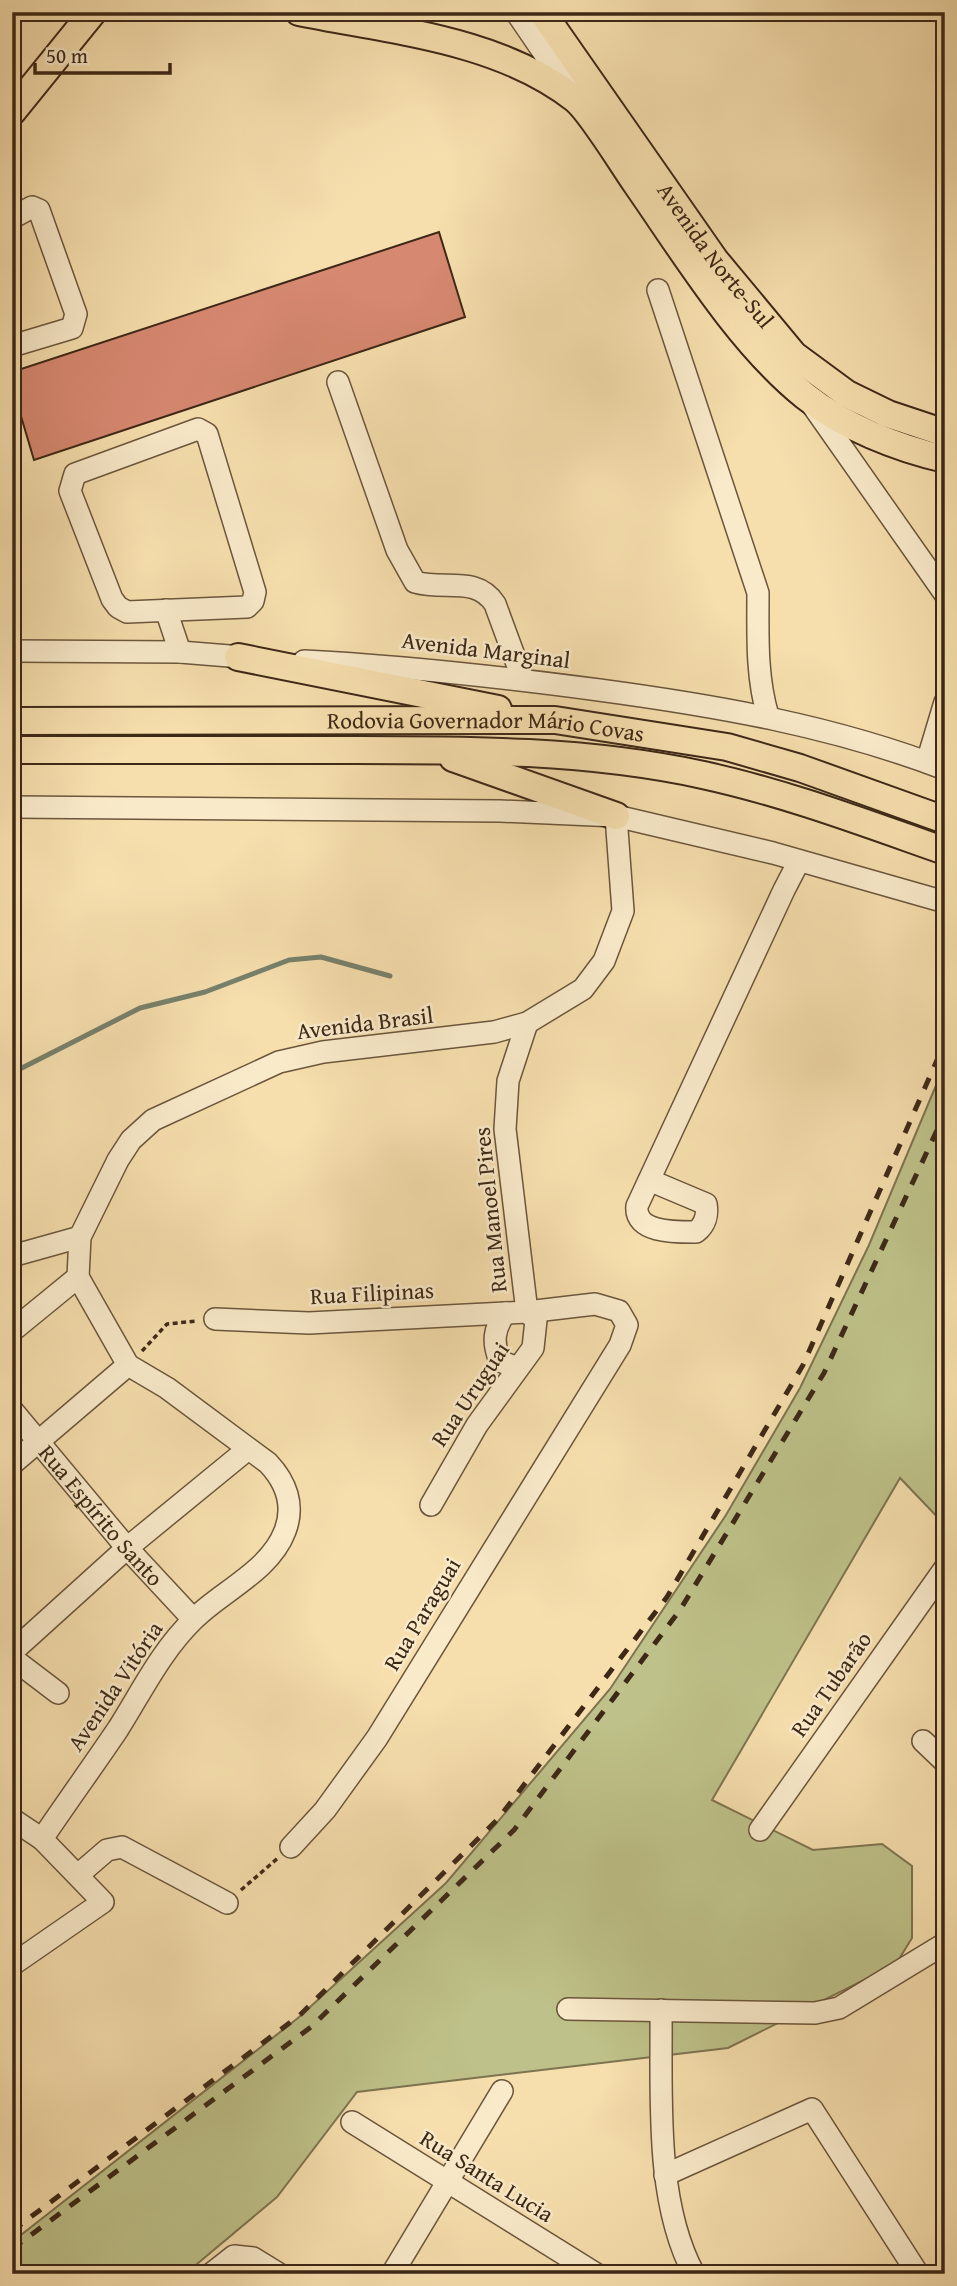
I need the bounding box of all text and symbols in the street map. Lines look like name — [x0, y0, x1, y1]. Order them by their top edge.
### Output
scale bar — [35, 32, 170, 76]
text: 50 m — [46, 40, 88, 71]
street label: Avenida Norte-Sul — [650, 176, 782, 335]
street label: Avenida Marginal — [400, 623, 572, 676]
street label: Rodovia Governador Mário Covas — [327, 703, 647, 750]
street label: Avenida Brasil — [295, 998, 435, 1047]
street label: Rua Manoel Pires — [464, 1126, 515, 1294]
street label: Rua Filipinas — [309, 1273, 435, 1312]
street label: Rua Uruguai — [422, 1335, 517, 1453]
street label: Rua Espírito Santo — [31, 1437, 171, 1593]
street label: Rua Paraguai — [375, 1551, 468, 1676]
street label: Avenida Vitória — [59, 1614, 170, 1757]
street label: Rua Tubarão — [782, 1624, 879, 1743]
street label: Rua Santa Lucia — [414, 2121, 561, 2230]

